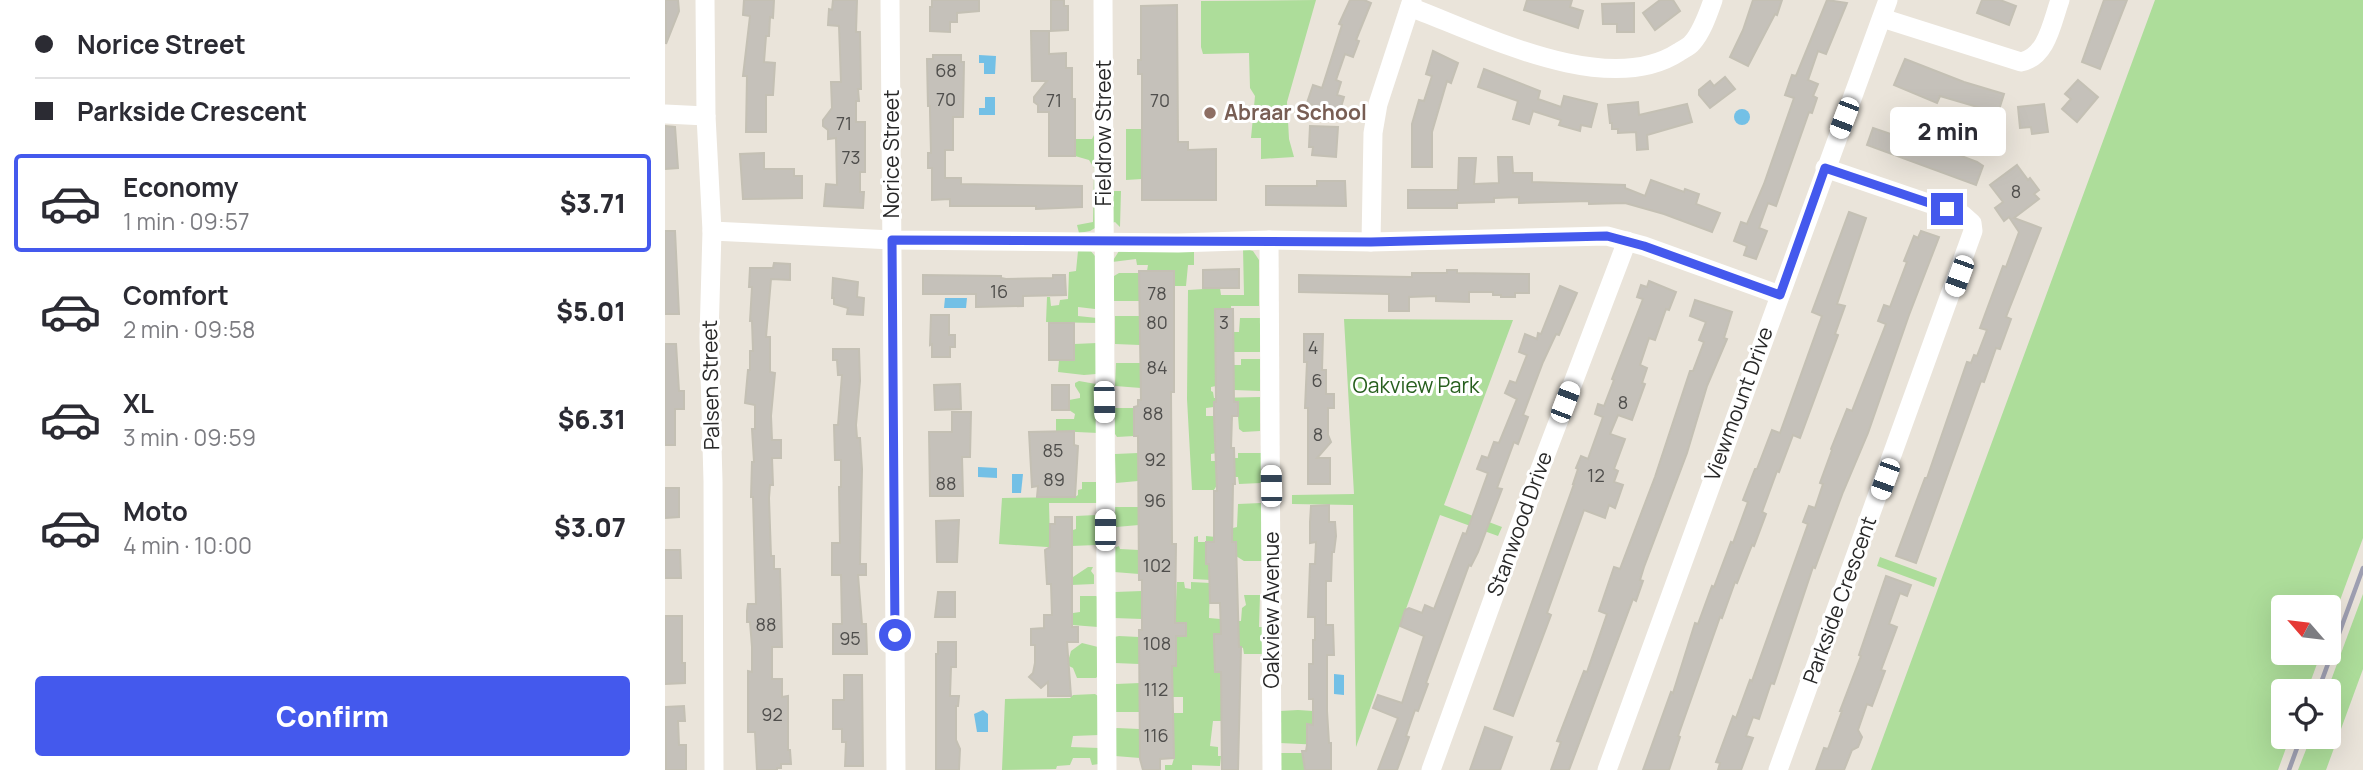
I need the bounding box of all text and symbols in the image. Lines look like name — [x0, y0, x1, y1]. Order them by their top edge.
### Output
text: Norice Street — [77, 26, 246, 62]
house number: 68 — [935, 58, 957, 82]
street label: Fieldrow Street — [1089, 60, 1117, 206]
house number: 70 — [936, 87, 956, 111]
house number: 71 — [1046, 88, 1062, 112]
house number: 70 — [1150, 88, 1170, 112]
street label: Norice Street — [877, 90, 905, 218]
text: Parkside Crescent — [77, 93, 307, 129]
car — [1827, 95, 1862, 141]
place label: Abraar School — [1224, 98, 1367, 126]
marker: Abraar School — [1202, 105, 1218, 121]
callout: 2 min — [1889, 108, 2005, 156]
house number: 71 — [836, 111, 852, 135]
text: 2 min — [1918, 115, 1979, 147]
house number: 73 — [842, 145, 861, 169]
text: Economy — [123, 169, 238, 205]
icon: car — [39, 172, 102, 235]
house number: 8 — [2011, 179, 2021, 203]
text: $3.71 — [560, 185, 626, 221]
route end — [1931, 193, 1963, 225]
text: 1 min · 09:57 — [123, 205, 250, 237]
car — [1942, 253, 1977, 299]
text: Comfort — [123, 277, 229, 313]
house number: 16 — [990, 279, 1008, 303]
icon: car — [39, 280, 102, 343]
house number: 78 — [1147, 281, 1167, 305]
text: $5.01 — [556, 293, 626, 329]
house number: 80 — [1146, 310, 1168, 334]
house number: 3 — [1219, 310, 1229, 334]
text: 2 min · 09:58 — [123, 313, 255, 345]
street label: Palsen Street — [695, 320, 725, 450]
street label: Viewmount Drive — [1697, 323, 1779, 485]
house number: 4 — [1308, 335, 1318, 359]
house number: 84 — [1146, 355, 1168, 379]
house number: 6 — [1311, 368, 1323, 392]
park label: Oakview Park — [1353, 371, 1480, 399]
car — [1548, 379, 1583, 425]
car — [1094, 381, 1115, 423]
text: XL — [123, 385, 154, 421]
icon: car — [39, 388, 102, 451]
house number: 8 — [1618, 390, 1628, 414]
text: $6.31 — [558, 401, 626, 437]
house number: 88 — [1143, 401, 1163, 425]
text: 3 min · 09:59 — [123, 421, 256, 453]
house number: 8 — [1313, 422, 1323, 446]
house number: 85 — [1043, 438, 1063, 462]
house number: 92 — [1144, 447, 1166, 471]
street label: Stanwood Drive — [1480, 448, 1558, 600]
car — [1868, 456, 1903, 502]
house number: 12 — [1587, 463, 1605, 487]
car — [1261, 465, 1282, 507]
house number: 89 — [1043, 467, 1065, 491]
house number: 88 — [936, 471, 956, 495]
house number: 96 — [1144, 488, 1166, 512]
text: Moto — [123, 493, 188, 529]
icon: car — [39, 496, 102, 559]
text: $3.07 — [554, 509, 626, 545]
car — [1095, 509, 1116, 551]
street label: Parkside Crescent — [1796, 512, 1882, 687]
text: 4 min · 10:00 — [123, 529, 252, 561]
street label: Oakview Avenue — [1257, 532, 1285, 688]
house number: 102 — [1143, 553, 1171, 577]
north arrow — [2271, 595, 2341, 665]
map controls — [2271, 595, 2341, 749]
house number: 88 — [756, 612, 776, 636]
route start — [879, 619, 911, 651]
house number: 95 — [839, 626, 861, 650]
house number: 108 — [1143, 631, 1171, 655]
button: Confirm — [35, 676, 630, 756]
house number: 112 — [1144, 677, 1168, 701]
button: locate — [2271, 679, 2341, 749]
house number: 92 — [761, 702, 783, 726]
house number: 116 — [1143, 723, 1169, 747]

